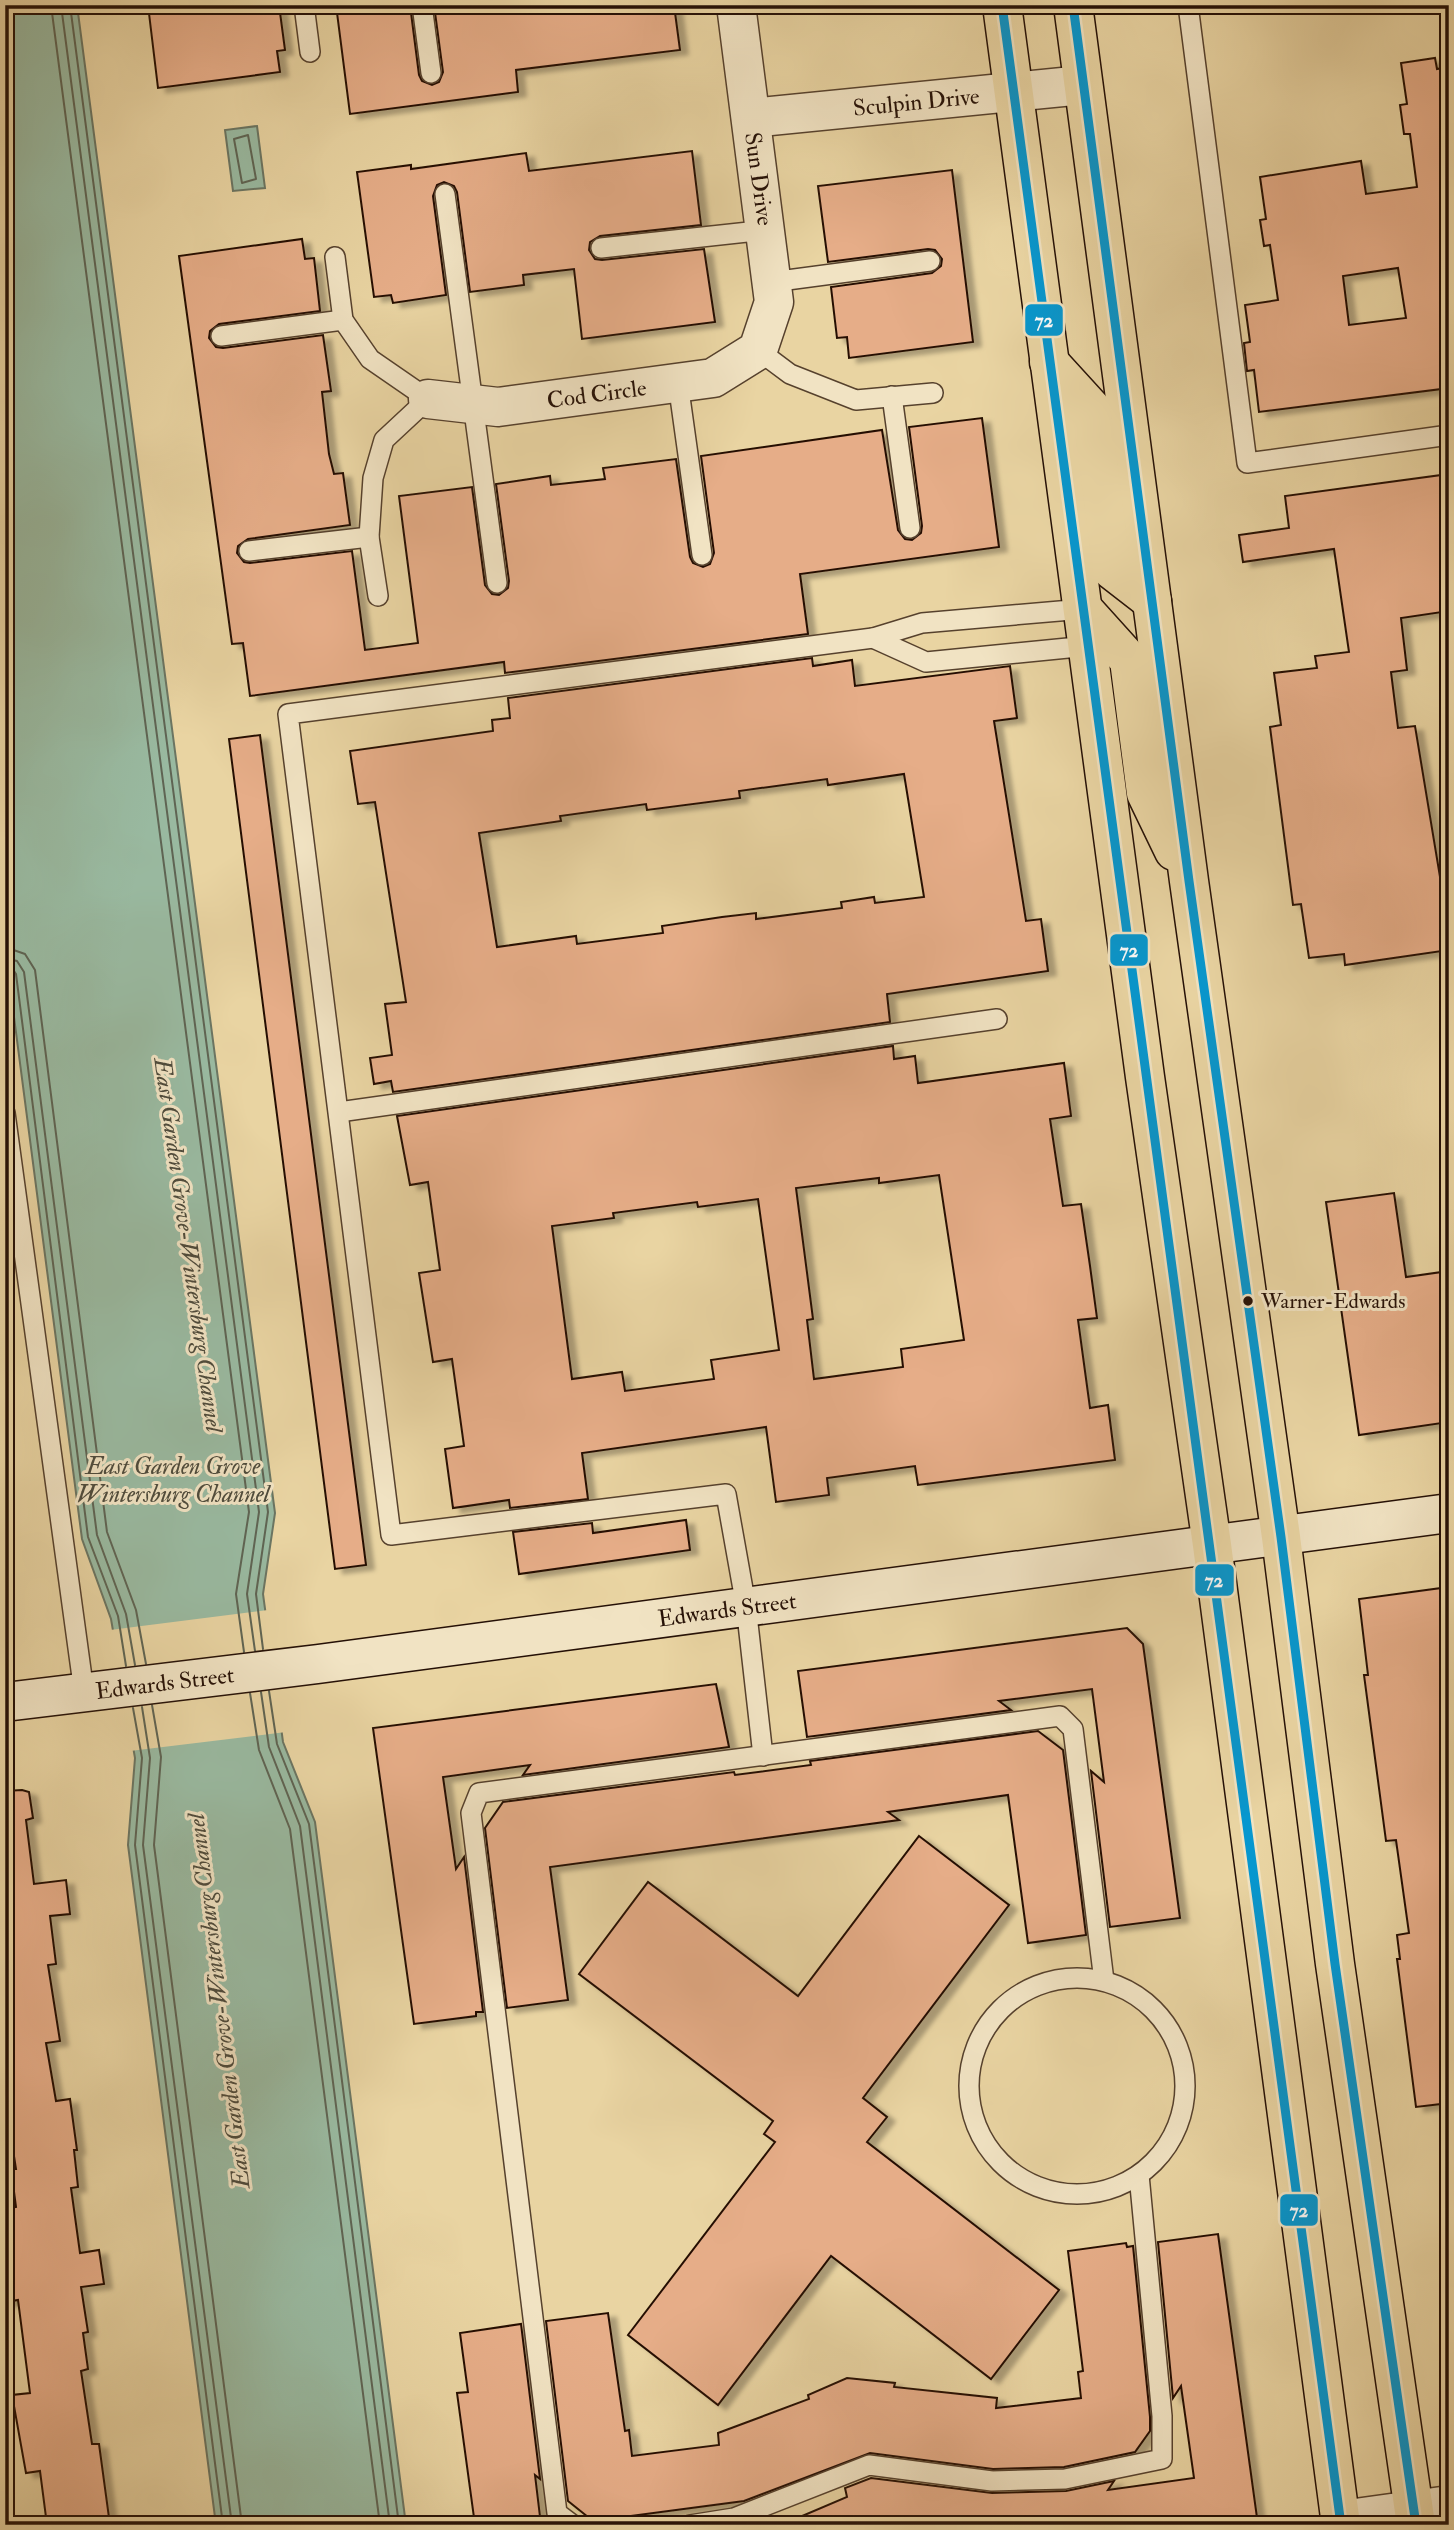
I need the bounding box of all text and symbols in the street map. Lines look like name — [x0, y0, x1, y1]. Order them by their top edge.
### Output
street label: Sculpin Drive — [852, 81, 981, 122]
street label: Sun Drive — [738, 130, 780, 228]
line badge: 72 — [1024, 303, 1064, 337]
text: 72 — [1035, 309, 1054, 333]
street label: Cod Circle — [545, 373, 649, 415]
line badge: 72 — [1109, 933, 1149, 967]
text: 72 — [1120, 939, 1139, 963]
water label: East Garden Grove-Wintersburg Channel — [146, 1054, 230, 1436]
place label: Warner-Edwards — [1260, 1288, 1405, 1315]
marker: Warner-Edwards — [1241, 1294, 1255, 1308]
water label: East Garden Grove Wintersburg Channel — [77, 1451, 272, 1510]
line badge: 72 — [1194, 1563, 1235, 1597]
text: 72 — [1205, 1569, 1224, 1593]
street label: Edwards Street — [656, 1586, 798, 1633]
street label: Edwards Street — [94, 1660, 236, 1705]
water label: East Garden Grove-Wintersburg Channel — [180, 1809, 258, 2192]
line badge: 72 — [1279, 2193, 1319, 2227]
text: 72 — [1290, 2199, 1309, 2223]

